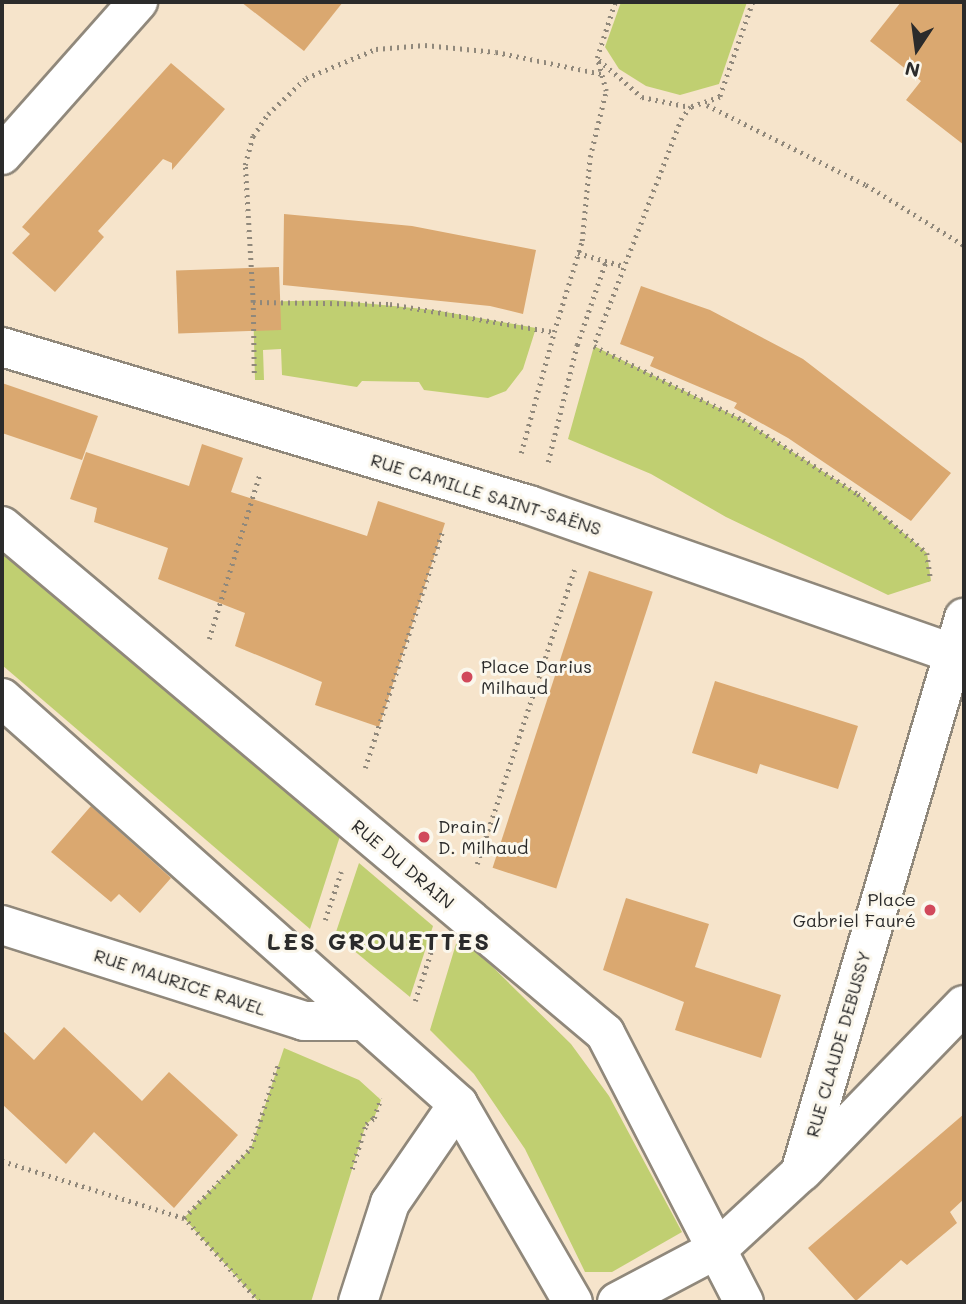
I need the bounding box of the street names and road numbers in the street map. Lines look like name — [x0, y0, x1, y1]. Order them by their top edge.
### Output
street label: RUE CAMILLE SAINT-SAËNS — [368, 449, 604, 539]
street label: RUE DU DRAIN — [347, 815, 459, 913]
street label: RUE MAURICE RAVEL — [91, 944, 269, 1020]
street label: RUE CLAUDE DEBUSSY — [801, 948, 875, 1140]

